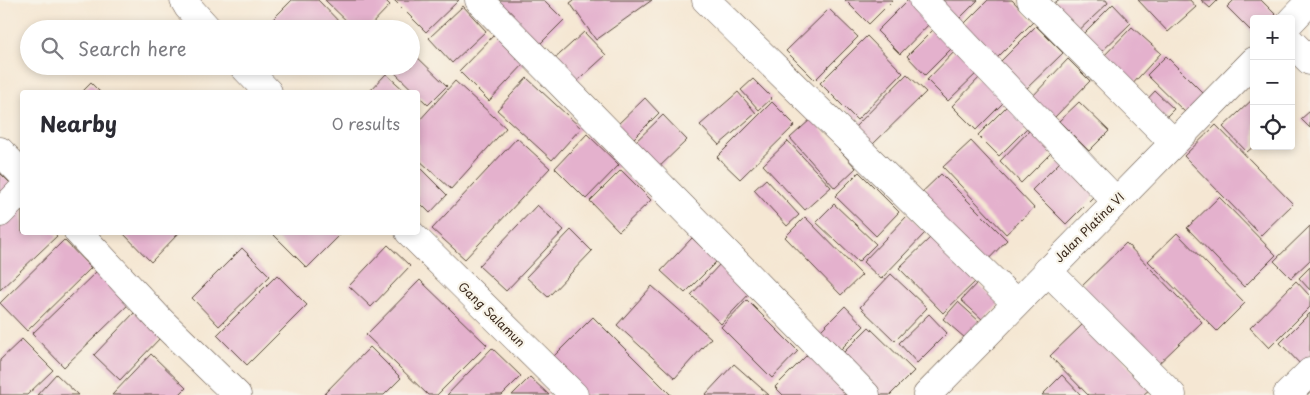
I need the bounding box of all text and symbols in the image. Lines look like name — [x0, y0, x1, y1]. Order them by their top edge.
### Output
map controls — [1250, 15, 1295, 150]
button: + — [1250, 15, 1295, 60]
search box — [20, 20, 420, 75]
icon: search — [38, 34, 66, 62]
text: Search here — [78, 34, 187, 62]
button: − — [1250, 60, 1295, 105]
button: locate — [1250, 105, 1295, 150]
text: Nearby — [40, 107, 117, 139]
text: 0 results — [332, 111, 400, 135]
street label: Jalan Platina VI — [1050, 188, 1128, 266]
street label: Gang Salamun — [455, 277, 529, 351]

